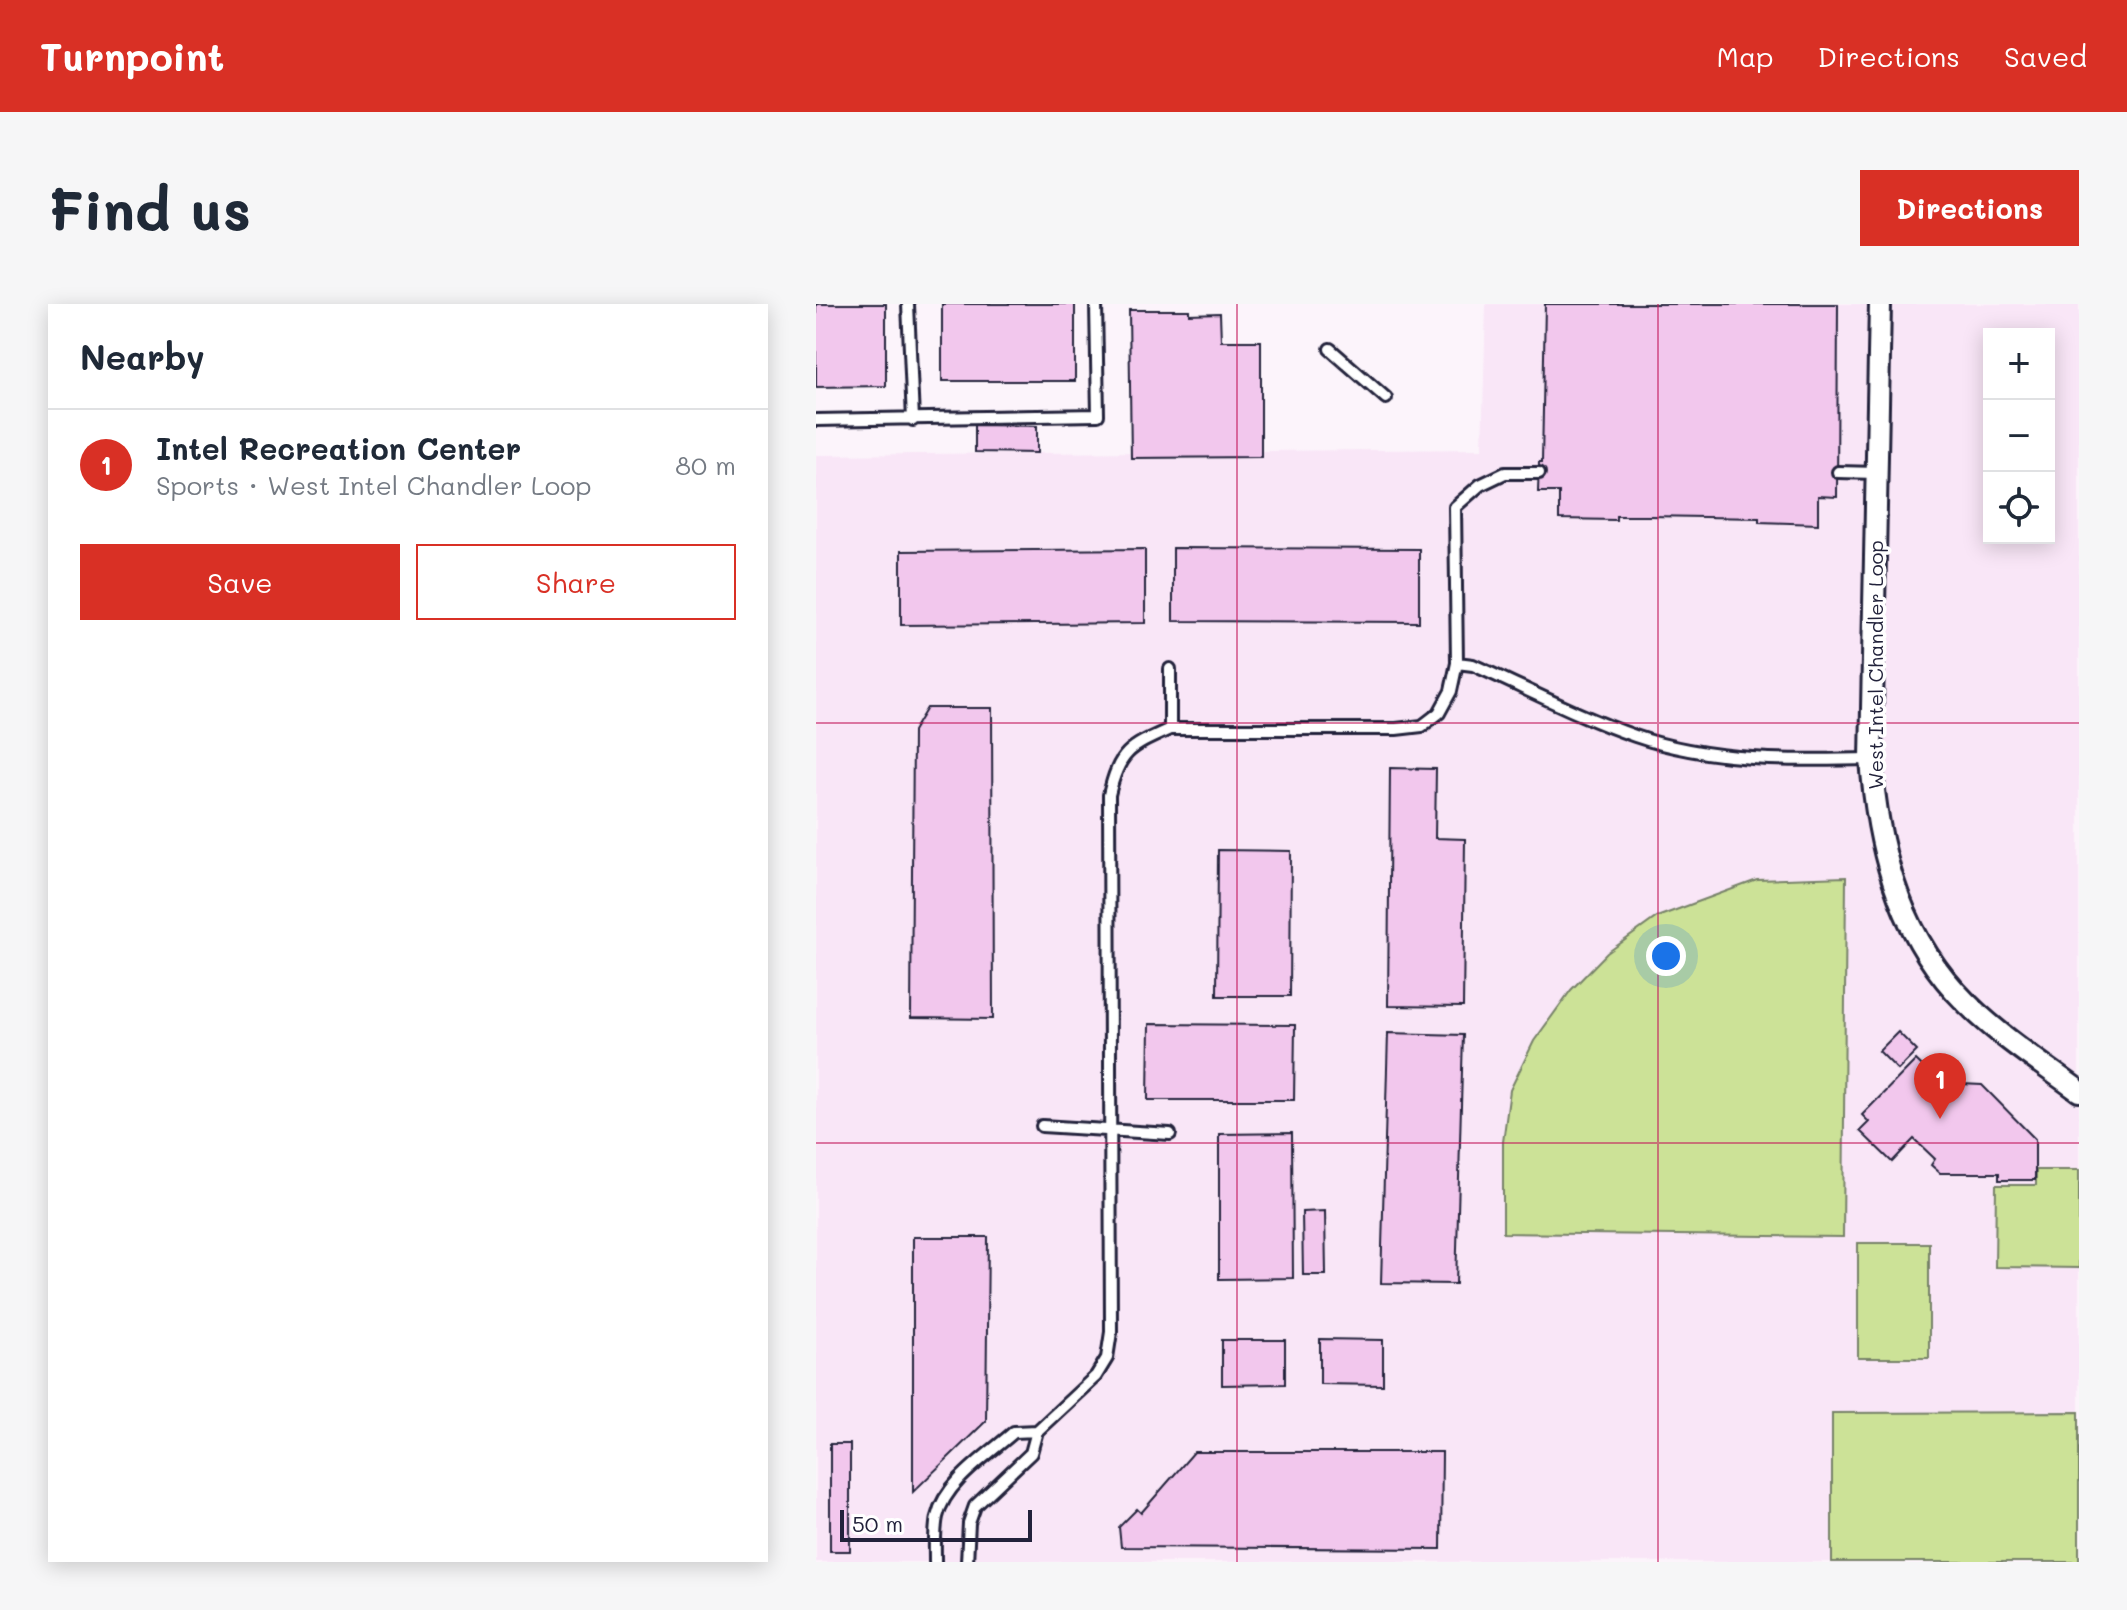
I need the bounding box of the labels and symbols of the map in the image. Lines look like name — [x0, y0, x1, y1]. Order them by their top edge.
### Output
street label: West Intel Chandler Loop — [1862, 540, 1888, 790]
your location — [1646, 936, 1686, 976]
pin: 1 — [1914, 1053, 1966, 1119]
scale bar — [840, 1506, 1032, 1542]

